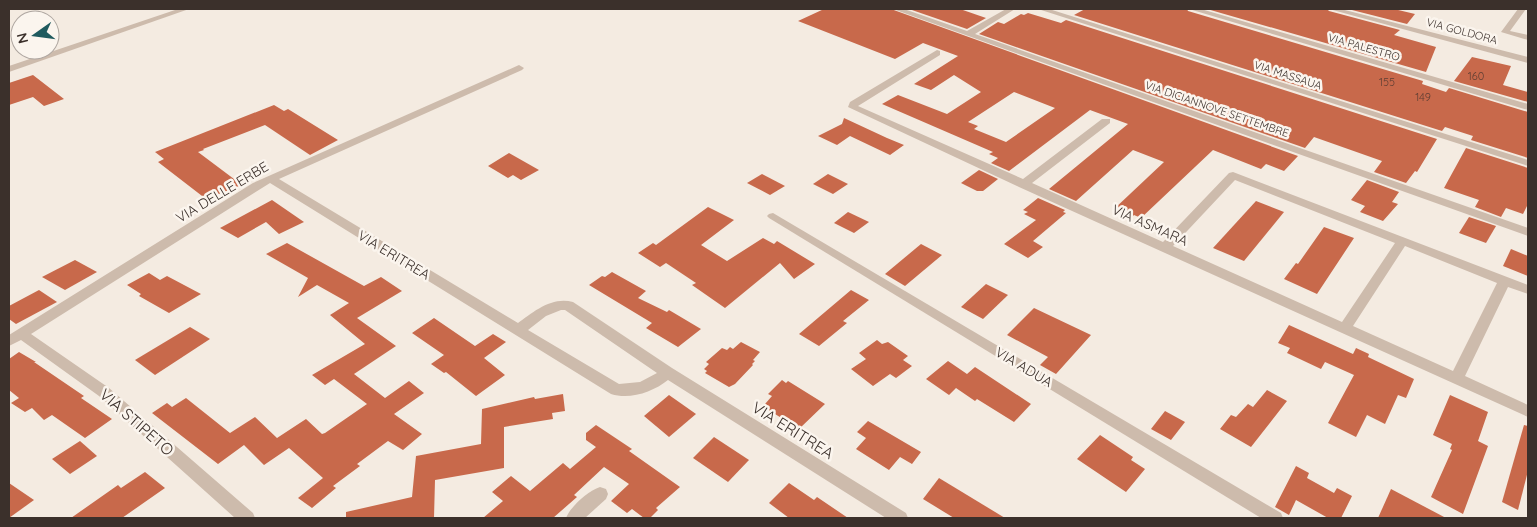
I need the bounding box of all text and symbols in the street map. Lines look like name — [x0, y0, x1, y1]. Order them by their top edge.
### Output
north arrow — [10, 10, 60, 60]
street label: VIA GOLDORA — [1425, 15, 1499, 47]
street label: VIA PALESTRO — [1326, 30, 1402, 64]
text: N — [12, 31, 32, 45]
street label: VIA MASSAUA — [1252, 57, 1324, 93]
house number: 160 — [1468, 69, 1484, 83]
house number: 155 — [1379, 75, 1395, 89]
street label: VIA DICIANNOVE SETTEMBRE — [1143, 78, 1291, 140]
house number: 149 — [1415, 90, 1431, 104]
street label: VIA DELLE ERBE — [172, 157, 272, 227]
street label: VIA ASMARA — [1109, 200, 1191, 250]
street label: VIA ERITREA — [354, 226, 434, 284]
street label: VIA ADUA — [992, 343, 1056, 391]
street label: VIA STIPETO — [96, 384, 178, 460]
street label: VIA ERITREA — [748, 397, 838, 463]

